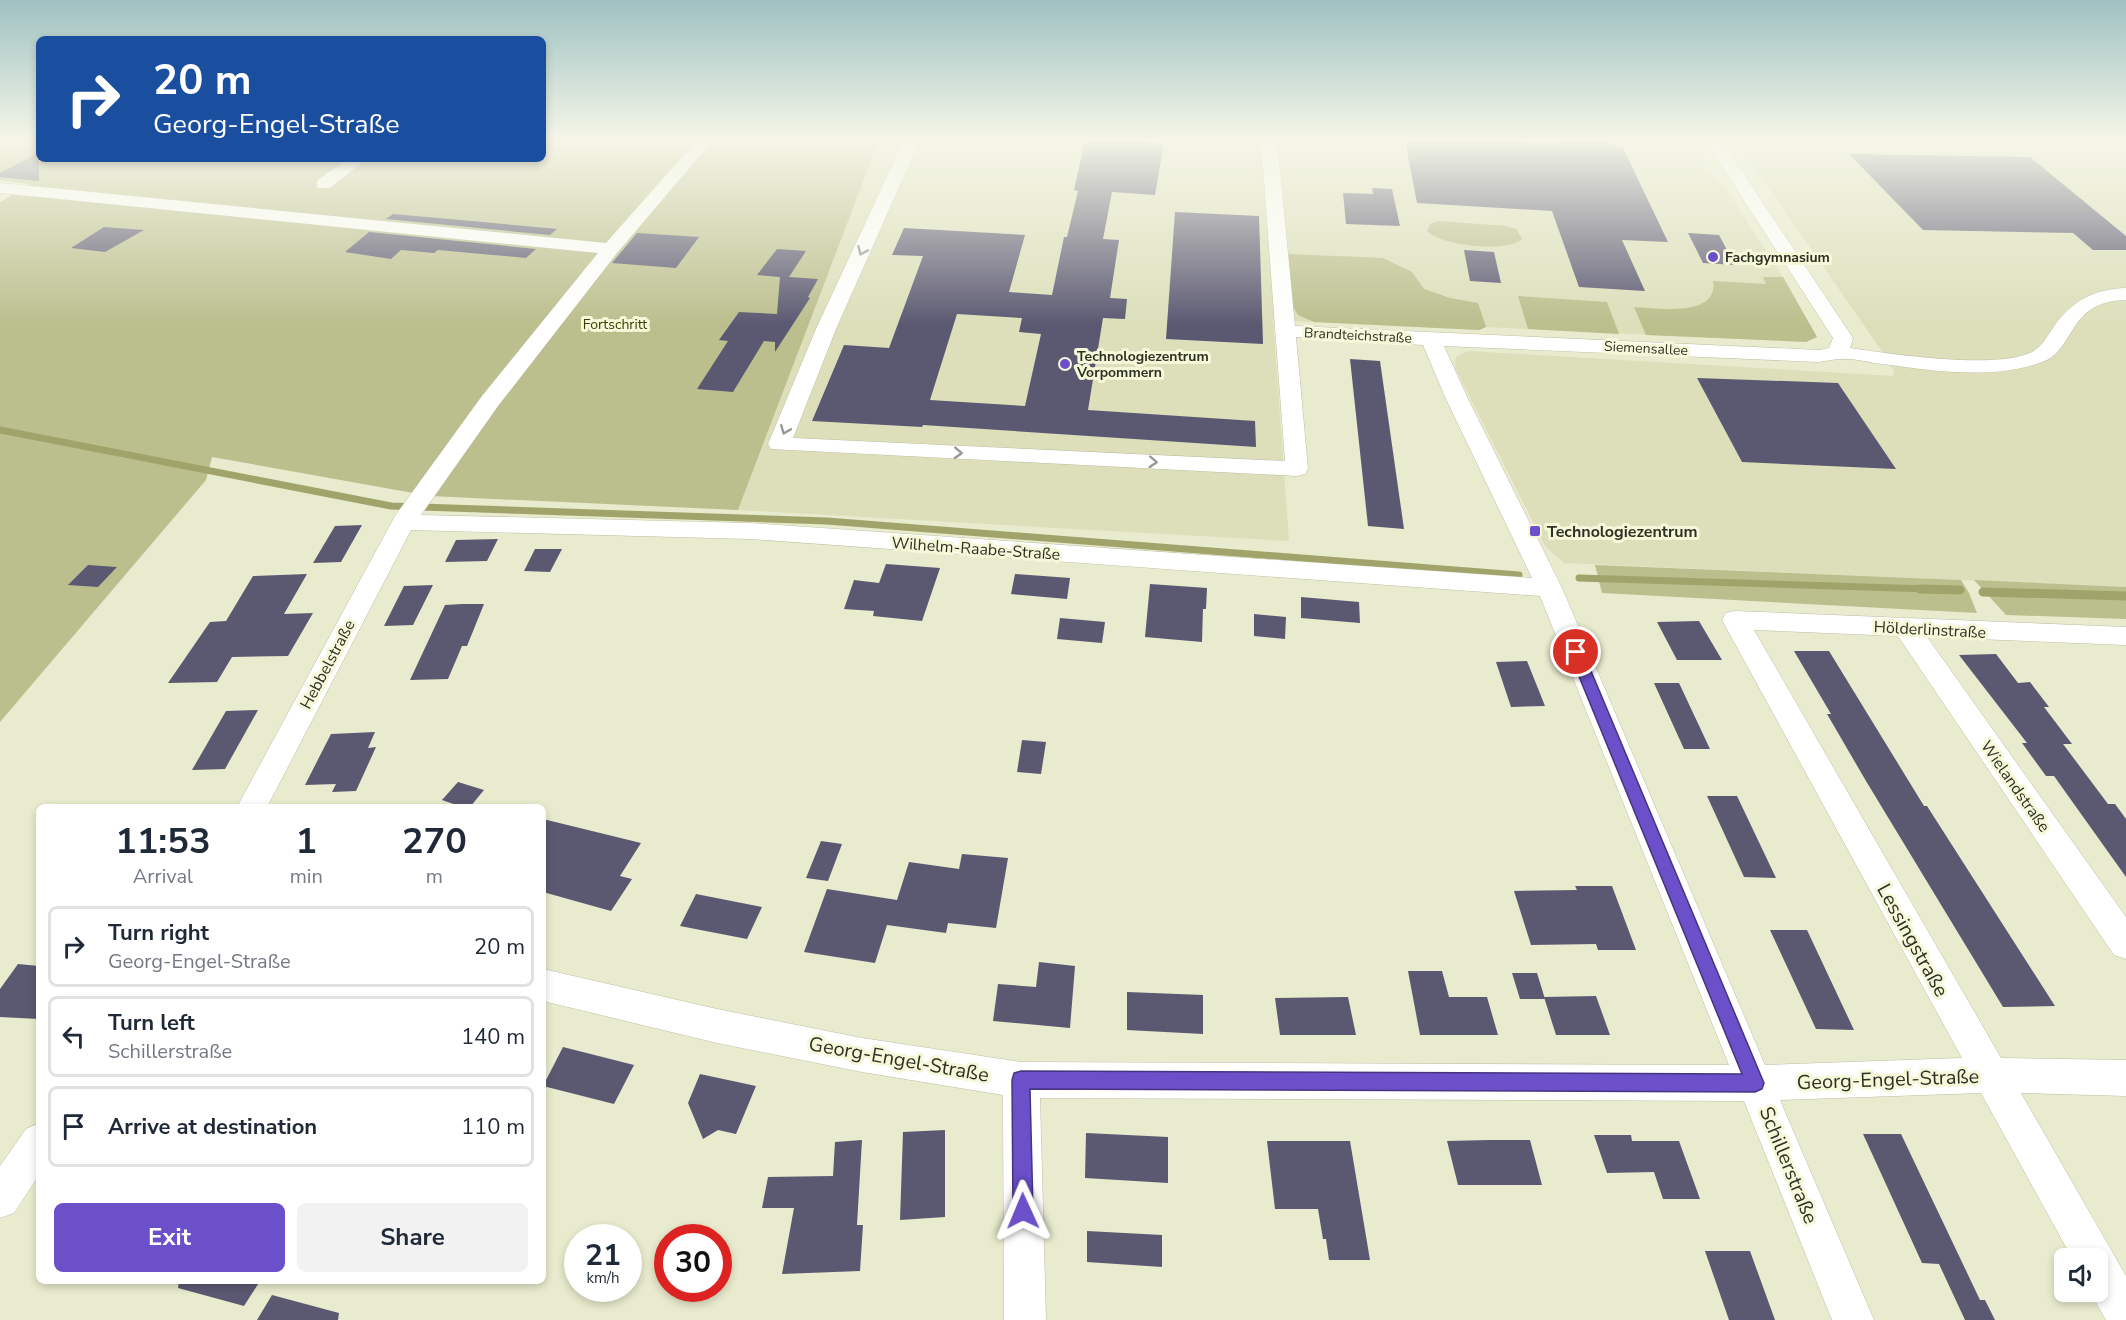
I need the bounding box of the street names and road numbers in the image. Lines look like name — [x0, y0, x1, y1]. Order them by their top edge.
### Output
street label: Brandteichstraße — [1304, 323, 1412, 348]
street label: Siemensallee — [1604, 337, 1688, 360]
street label: Wilhelm-Raabe-Straße — [891, 532, 1061, 566]
street label: Hebbelstraße — [295, 616, 361, 713]
street label: Hölderlinstraße — [1873, 616, 1987, 644]
street label: Wielandstraße — [1975, 736, 2055, 837]
street label: Lessingstraße — [1870, 879, 1955, 1002]
street label: Georg-Engel-Straße — [807, 1030, 991, 1089]
street label: Georg-Engel-Straße — [1796, 1063, 1980, 1096]
street label: Schillerstraße — [1753, 1103, 1824, 1228]

